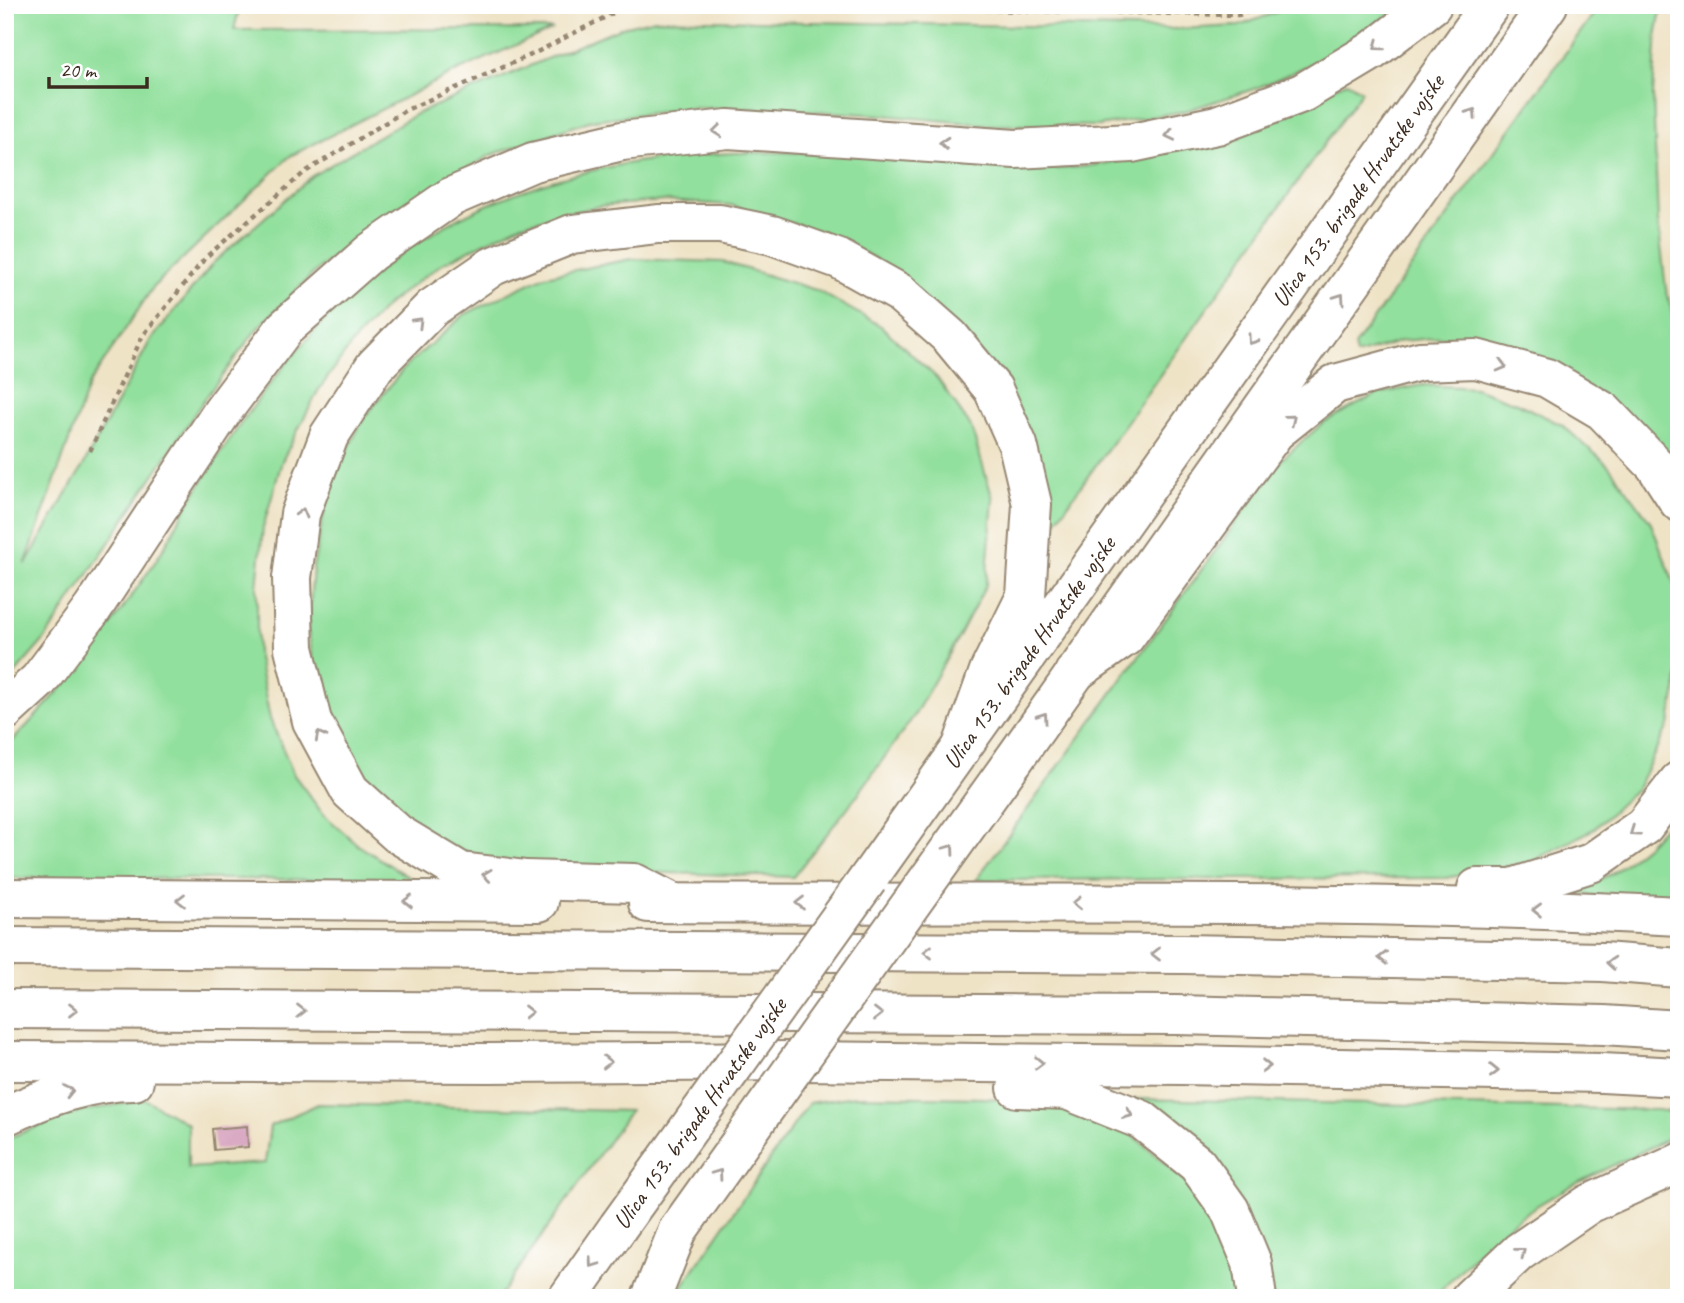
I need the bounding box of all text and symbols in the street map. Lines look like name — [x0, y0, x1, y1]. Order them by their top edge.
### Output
one-way arrow — [1373, 38, 1385, 51]
scale bar — [49, 46, 147, 90]
text: 20 m — [60, 57, 98, 83]
street label: Ulica 153. brigade Hrvatske vojske — [1265, 67, 1452, 313]
one-way arrow — [1464, 108, 1476, 121]
one-way arrow — [711, 123, 722, 138]
one-way arrow — [1164, 127, 1176, 141]
one-way arrow — [938, 136, 950, 151]
one-way arrow — [1332, 293, 1344, 306]
one-way arrow — [410, 318, 423, 331]
one-way arrow — [1248, 332, 1260, 345]
one-way arrow — [1496, 358, 1508, 372]
one-way arrow — [1283, 414, 1295, 427]
one-way arrow — [294, 508, 308, 520]
street label: Ulica 153. brigade Hrvatske vojske — [936, 529, 1123, 774]
one-way arrow — [1035, 712, 1047, 725]
one-way arrow — [315, 731, 328, 743]
one-way arrow — [1629, 824, 1642, 836]
one-way arrow — [942, 844, 954, 857]
one-way arrow — [482, 867, 493, 882]
one-way arrow — [175, 892, 186, 908]
one-way arrow — [403, 893, 413, 909]
one-way arrow — [795, 895, 805, 911]
one-way arrow — [1071, 895, 1082, 911]
one-way arrow — [1531, 903, 1542, 918]
one-way arrow — [923, 945, 934, 960]
one-way arrow — [1150, 946, 1161, 962]
one-way arrow — [1378, 950, 1389, 965]
one-way arrow — [1605, 955, 1616, 970]
street label: Ulica 153. brigade Hrvatske vojske — [606, 990, 794, 1235]
one-way arrow — [69, 1002, 79, 1018]
one-way arrow — [296, 1003, 307, 1019]
one-way arrow — [524, 1004, 534, 1020]
one-way arrow — [874, 1006, 884, 1022]
one-way arrow — [603, 1054, 613, 1070]
one-way arrow — [1034, 1055, 1045, 1071]
one-way arrow — [1262, 1058, 1272, 1074]
one-way arrow — [1489, 1063, 1500, 1078]
one-way arrow — [63, 1085, 75, 1100]
one-way arrow — [1121, 1106, 1133, 1120]
one-way arrow — [710, 1169, 722, 1182]
one-way arrow — [1512, 1248, 1525, 1260]
one-way arrow — [589, 1255, 601, 1268]

